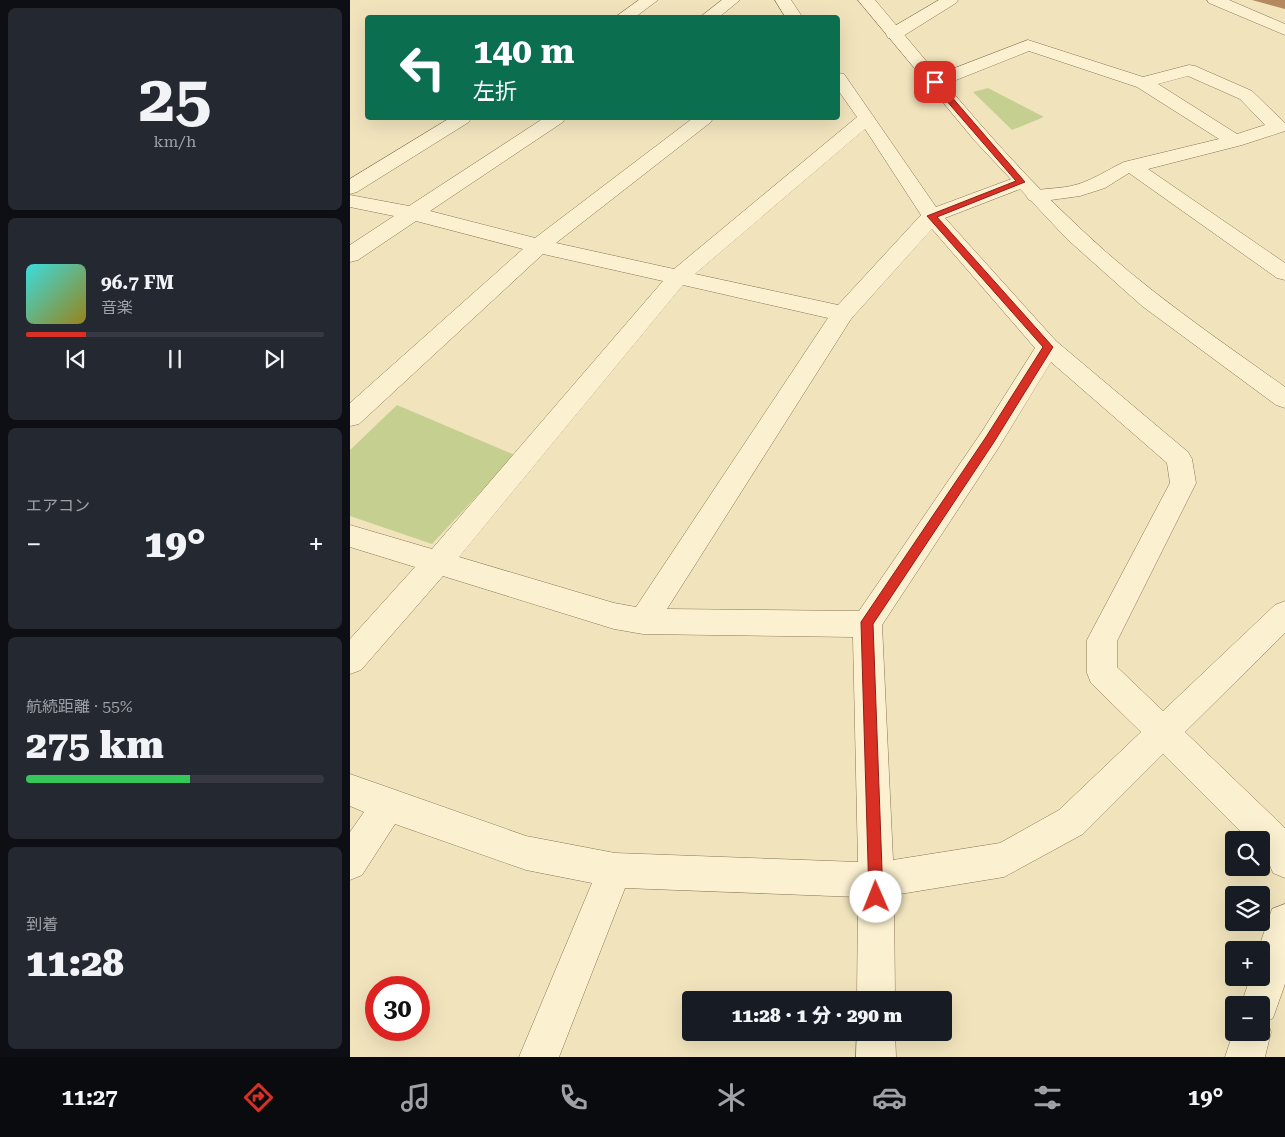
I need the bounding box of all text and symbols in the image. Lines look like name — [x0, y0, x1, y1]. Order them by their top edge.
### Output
text: 140 m — [473, 31, 574, 72]
icon: left — [390, 35, 455, 100]
text: 25 — [139, 61, 211, 137]
pin — [914, 61, 956, 103]
icon: arrive — [921, 68, 949, 96]
text: 左折 — [473, 79, 517, 104]
text: km/h — [154, 132, 196, 151]
text: 96.7 FM — [101, 271, 174, 294]
text: 音楽 — [101, 298, 133, 317]
icon: previous — [62, 345, 90, 373]
icon: pause — [161, 345, 189, 373]
icon: next — [260, 345, 288, 373]
text: エアコン — [26, 496, 90, 515]
text: 19° — [144, 522, 206, 566]
text: − — [26, 528, 42, 561]
text: + — [308, 528, 324, 561]
text: 航続距離 · 55% — [26, 697, 133, 716]
text: 275 km — [26, 723, 164, 767]
map controls — [1225, 831, 1270, 1041]
button: search — [1225, 831, 1270, 876]
position arrow — [849, 870, 901, 922]
button: layers — [1225, 886, 1270, 931]
text: 到着 — [26, 915, 58, 934]
text: 11:28 — [26, 941, 124, 985]
button: + — [1225, 941, 1270, 986]
speed limit sign: 30 — [365, 976, 430, 1041]
button: − — [1225, 996, 1270, 1041]
text: 11:28 · 1 分 · 290 m — [732, 1004, 902, 1027]
icon: directions — [241, 1080, 276, 1115]
icon: music — [398, 1080, 433, 1115]
icon: phone — [556, 1080, 591, 1115]
icon: climate — [714, 1080, 749, 1115]
icon: car — [872, 1080, 907, 1115]
icon: filters — [1030, 1080, 1065, 1115]
text: 11:27 — [61, 1085, 118, 1110]
text: 19° — [1188, 1085, 1223, 1110]

